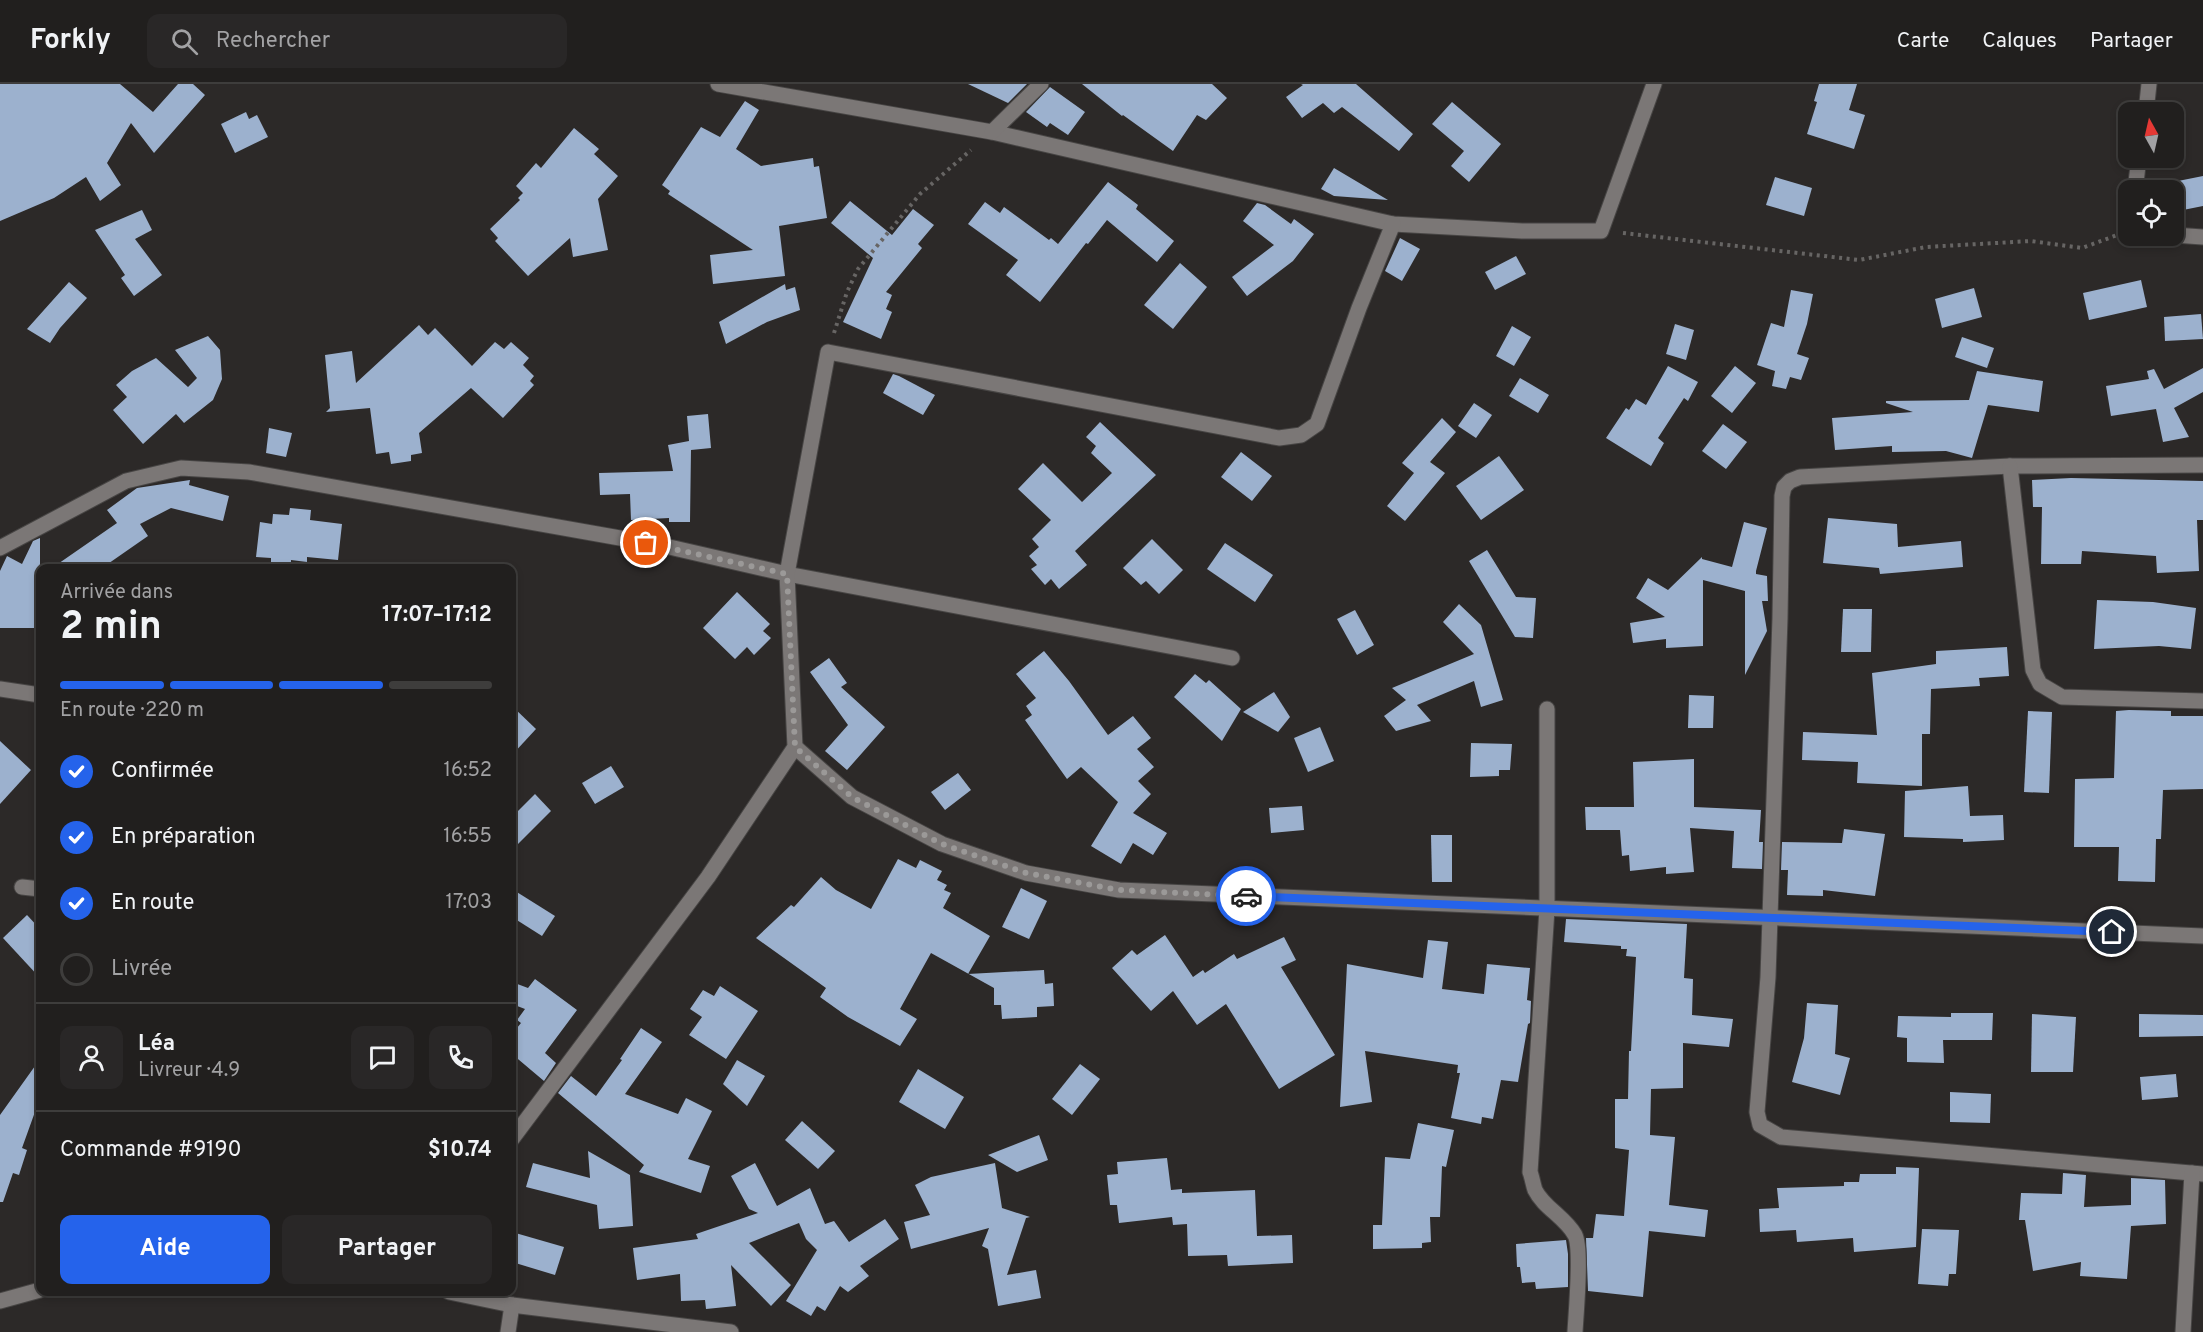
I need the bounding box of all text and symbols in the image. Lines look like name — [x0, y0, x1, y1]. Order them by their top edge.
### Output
search box — [147, 14, 567, 68]
text: Forkly — [30, 23, 111, 59]
icon: search — [168, 25, 201, 58]
text: Rechercher — [216, 28, 330, 55]
text: Carte — [1897, 28, 1949, 55]
text: Calques — [1982, 28, 2057, 55]
text: Partager — [2090, 28, 2173, 55]
north arrow — [2118, 102, 2184, 168]
map controls — [2118, 102, 2184, 246]
button: locate — [2118, 180, 2184, 246]
pin — [620, 517, 671, 568]
icon: bag — [629, 526, 662, 559]
text: Arrivée dans — [60, 580, 173, 606]
text: 17:07–17:12 — [382, 602, 492, 629]
text: 2 min — [60, 604, 162, 653]
text: En route · 220 m — [60, 698, 204, 724]
icon: check — [60, 755, 93, 788]
text: Confirmée — [111, 758, 214, 785]
text: 16:52 — [444, 758, 492, 784]
icon: check — [60, 821, 93, 854]
text: En préparation — [111, 824, 256, 851]
text: 16:55 — [443, 824, 492, 850]
courier — [1216, 866, 1276, 926]
icon: car — [1230, 880, 1263, 913]
icon: check — [60, 887, 93, 920]
text: En route — [111, 890, 194, 917]
text: 17:03 — [446, 890, 492, 916]
pin — [2086, 906, 2137, 957]
icon: home — [2095, 915, 2128, 948]
text: Livrée — [111, 956, 172, 983]
button: person — [60, 1026, 123, 1089]
button: chat — [351, 1026, 414, 1089]
button: phone — [429, 1026, 492, 1089]
text: Léa — [138, 1031, 175, 1058]
text: Livreur · 4.9 — [138, 1058, 240, 1084]
text: Commande #9190 — [60, 1137, 242, 1164]
text: $10.74 — [428, 1137, 492, 1164]
button: Aide — [60, 1215, 270, 1284]
button: Partager — [282, 1215, 492, 1284]

